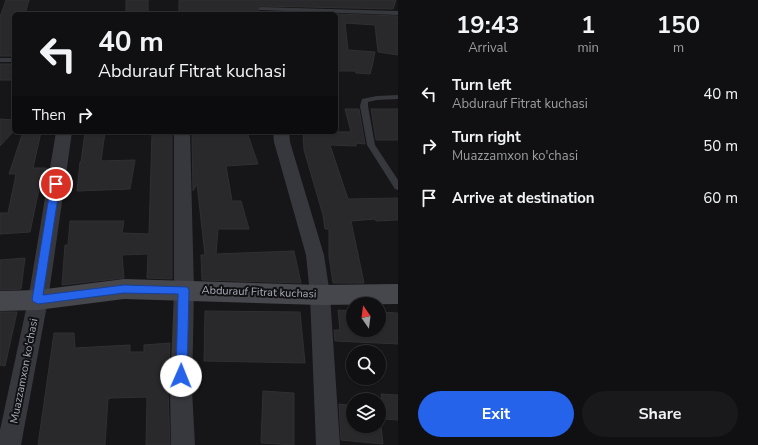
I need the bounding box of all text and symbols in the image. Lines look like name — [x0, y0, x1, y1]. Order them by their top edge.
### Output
text: 19:43 — [456, 9, 519, 41]
text: 1 — [581, 9, 595, 41]
text: 150 — [657, 9, 700, 41]
text: 40 m — [98, 23, 164, 61]
icon: left — [32, 28, 84, 80]
text: Arrival — [468, 39, 507, 57]
text: min — [577, 39, 599, 57]
text: m — [673, 39, 684, 57]
text: Abdurauf Fitrat kuchasi — [98, 59, 286, 83]
text: Turn left — [452, 75, 511, 95]
icon: left — [418, 83, 440, 105]
text: 40 m — [703, 84, 738, 104]
text: Abdurauf Fitrat kuchasi — [452, 95, 588, 113]
icon: right — [74, 104, 96, 126]
text: Then — [32, 105, 66, 125]
text: Turn right — [452, 127, 521, 147]
icon: right — [418, 135, 440, 157]
text: 50 m — [703, 136, 738, 156]
text: Muazzamxon ko'chasi — [452, 147, 578, 165]
pin — [39, 167, 73, 201]
icon: arrive — [45, 173, 67, 195]
icon: arrive — [418, 187, 440, 209]
text: Arrive at destination — [452, 188, 595, 208]
text: 60 m — [703, 188, 738, 208]
street label: Abdurauf Fitrat kuchasi — [201, 282, 317, 302]
north arrow — [346, 297, 386, 337]
map controls — [346, 297, 386, 433]
street label: Muazzamxon ko'chasi — [6, 317, 42, 425]
button: search — [346, 345, 386, 385]
position arrow — [160, 355, 202, 397]
button: Exit — [418, 391, 574, 437]
button: Share — [582, 391, 738, 437]
button: layers — [346, 393, 386, 433]

